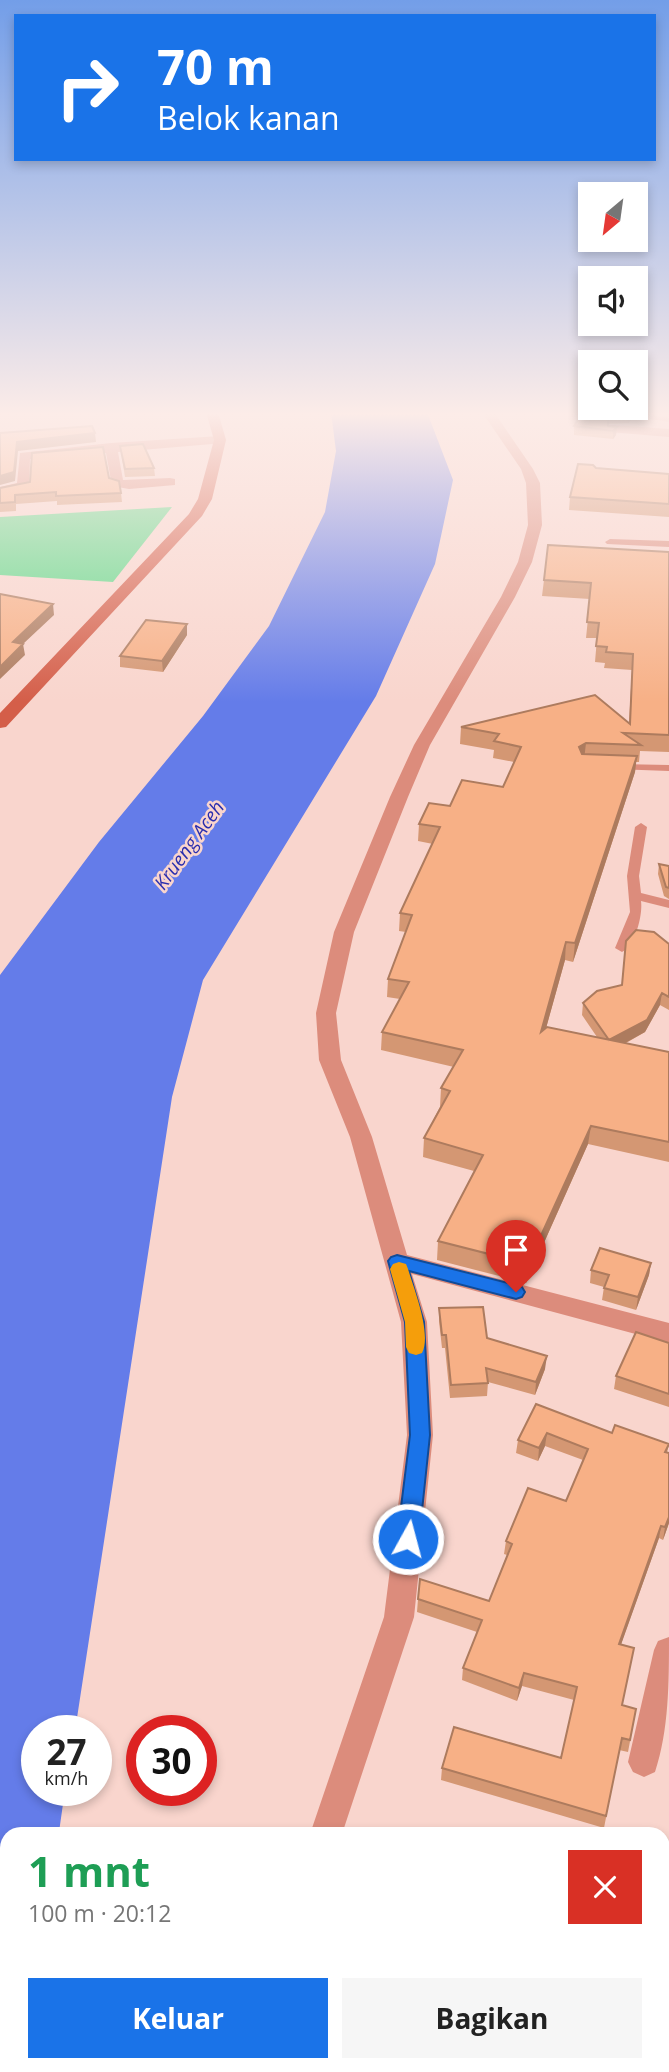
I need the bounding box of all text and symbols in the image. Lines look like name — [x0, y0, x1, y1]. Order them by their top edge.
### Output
text: 70 m — [157, 33, 274, 99]
icon: right — [42, 42, 133, 133]
text: Belok kanan — [157, 96, 340, 139]
north arrow — [578, 182, 648, 252]
map controls — [578, 182, 648, 420]
button: sound — [578, 266, 648, 336]
button: search — [578, 350, 648, 420]
water label: Krueng Aceh — [148, 795, 230, 895]
pin — [486, 1220, 546, 1292]
icon: arrive — [497, 1231, 535, 1269]
position arrow — [371, 1502, 445, 1576]
speed limit sign: 30 — [126, 1715, 217, 1806]
text: 27 — [46, 1728, 87, 1775]
text: km/h — [45, 1766, 88, 1790]
text: 1 mnt — [28, 1842, 150, 1899]
button: close — [568, 1850, 642, 1924]
text: 100 m · 20:12 — [28, 1897, 171, 1929]
button: Keluar — [28, 1978, 328, 2058]
button: Bagikan — [342, 1978, 642, 2058]

